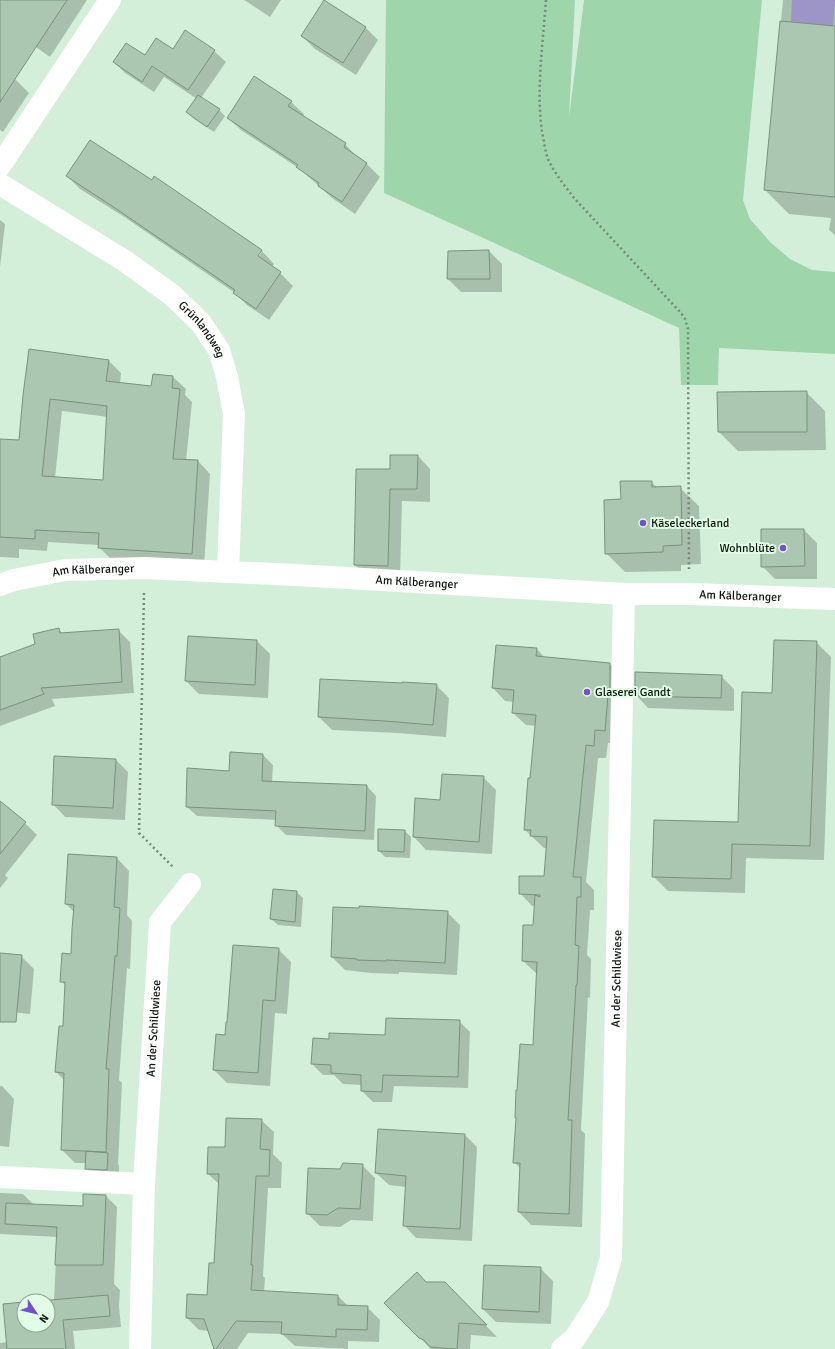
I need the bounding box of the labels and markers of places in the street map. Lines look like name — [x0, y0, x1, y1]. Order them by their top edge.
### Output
place label: Käseleckerland — [651, 516, 729, 531]
marker: Käseleckerland — [638, 518, 648, 528]
place label: Wohnblüte — [720, 541, 775, 556]
marker: Wohnblüte — [778, 543, 788, 553]
place label: Glaserei Gandt — [595, 685, 671, 700]
marker: Glaserei Gandt — [582, 687, 592, 697]

